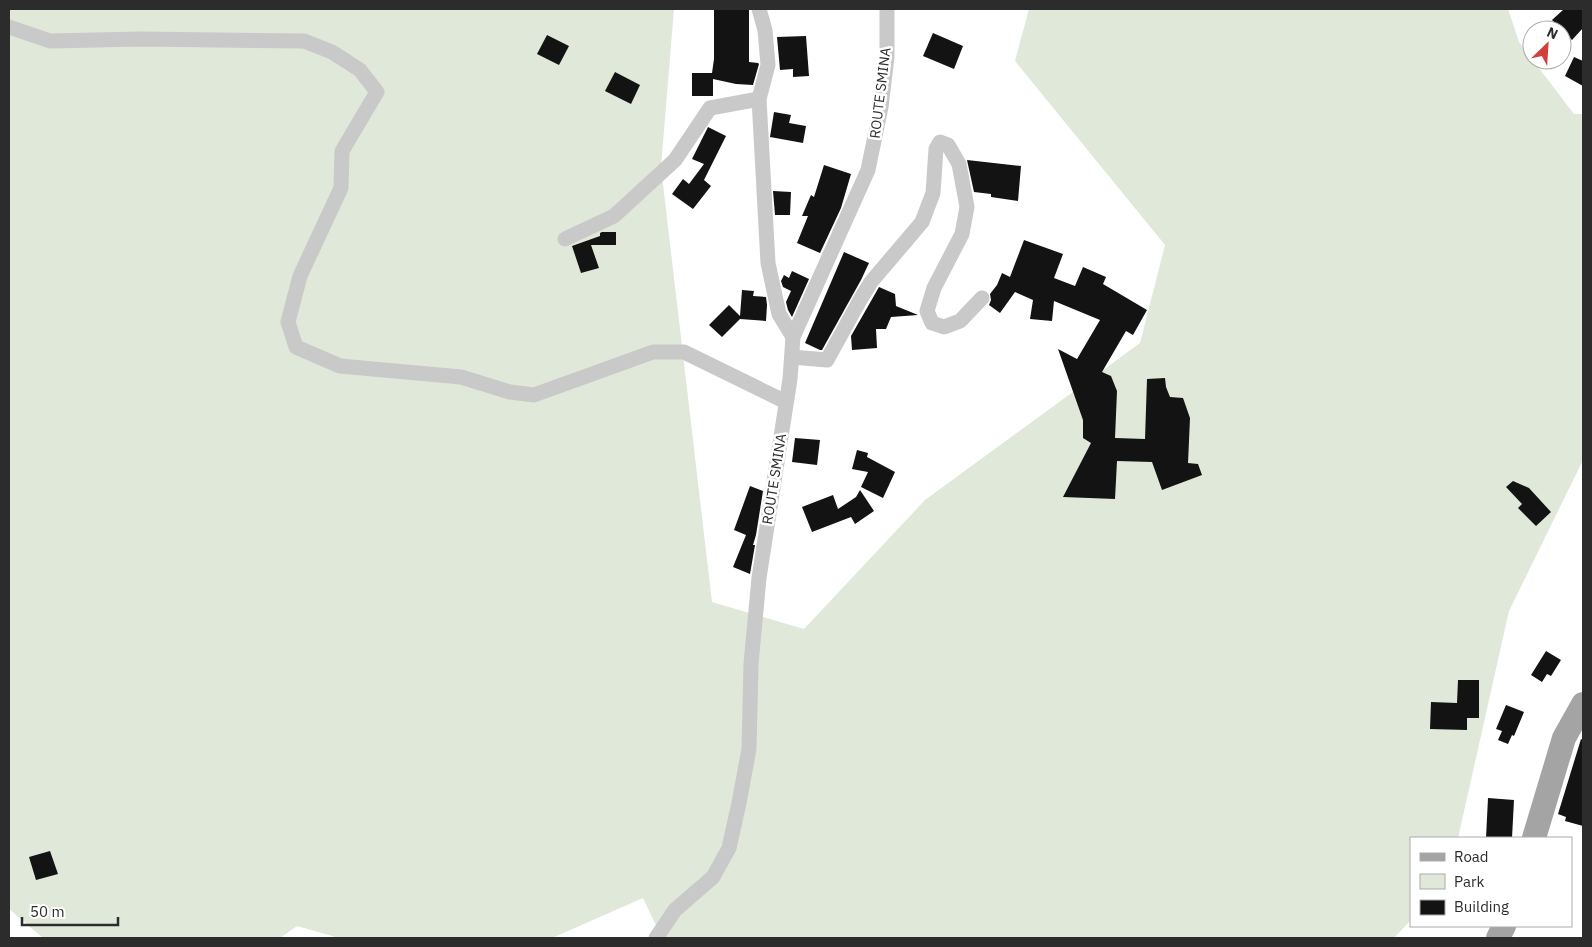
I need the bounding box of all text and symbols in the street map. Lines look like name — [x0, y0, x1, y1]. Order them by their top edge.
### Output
north arrow — [1522, 20, 1572, 70]
text: N — [1544, 23, 1561, 44]
street label: ROUTE SMINA — [865, 46, 895, 140]
street label: ROUTE SMINA — [758, 432, 790, 526]
legend — [1410, 837, 1572, 927]
text: Road — [1454, 847, 1489, 866]
text: Park — [1454, 872, 1484, 891]
scale bar — [22, 894, 119, 926]
text: Building — [1454, 897, 1509, 916]
text: 50 m — [30, 902, 65, 921]

